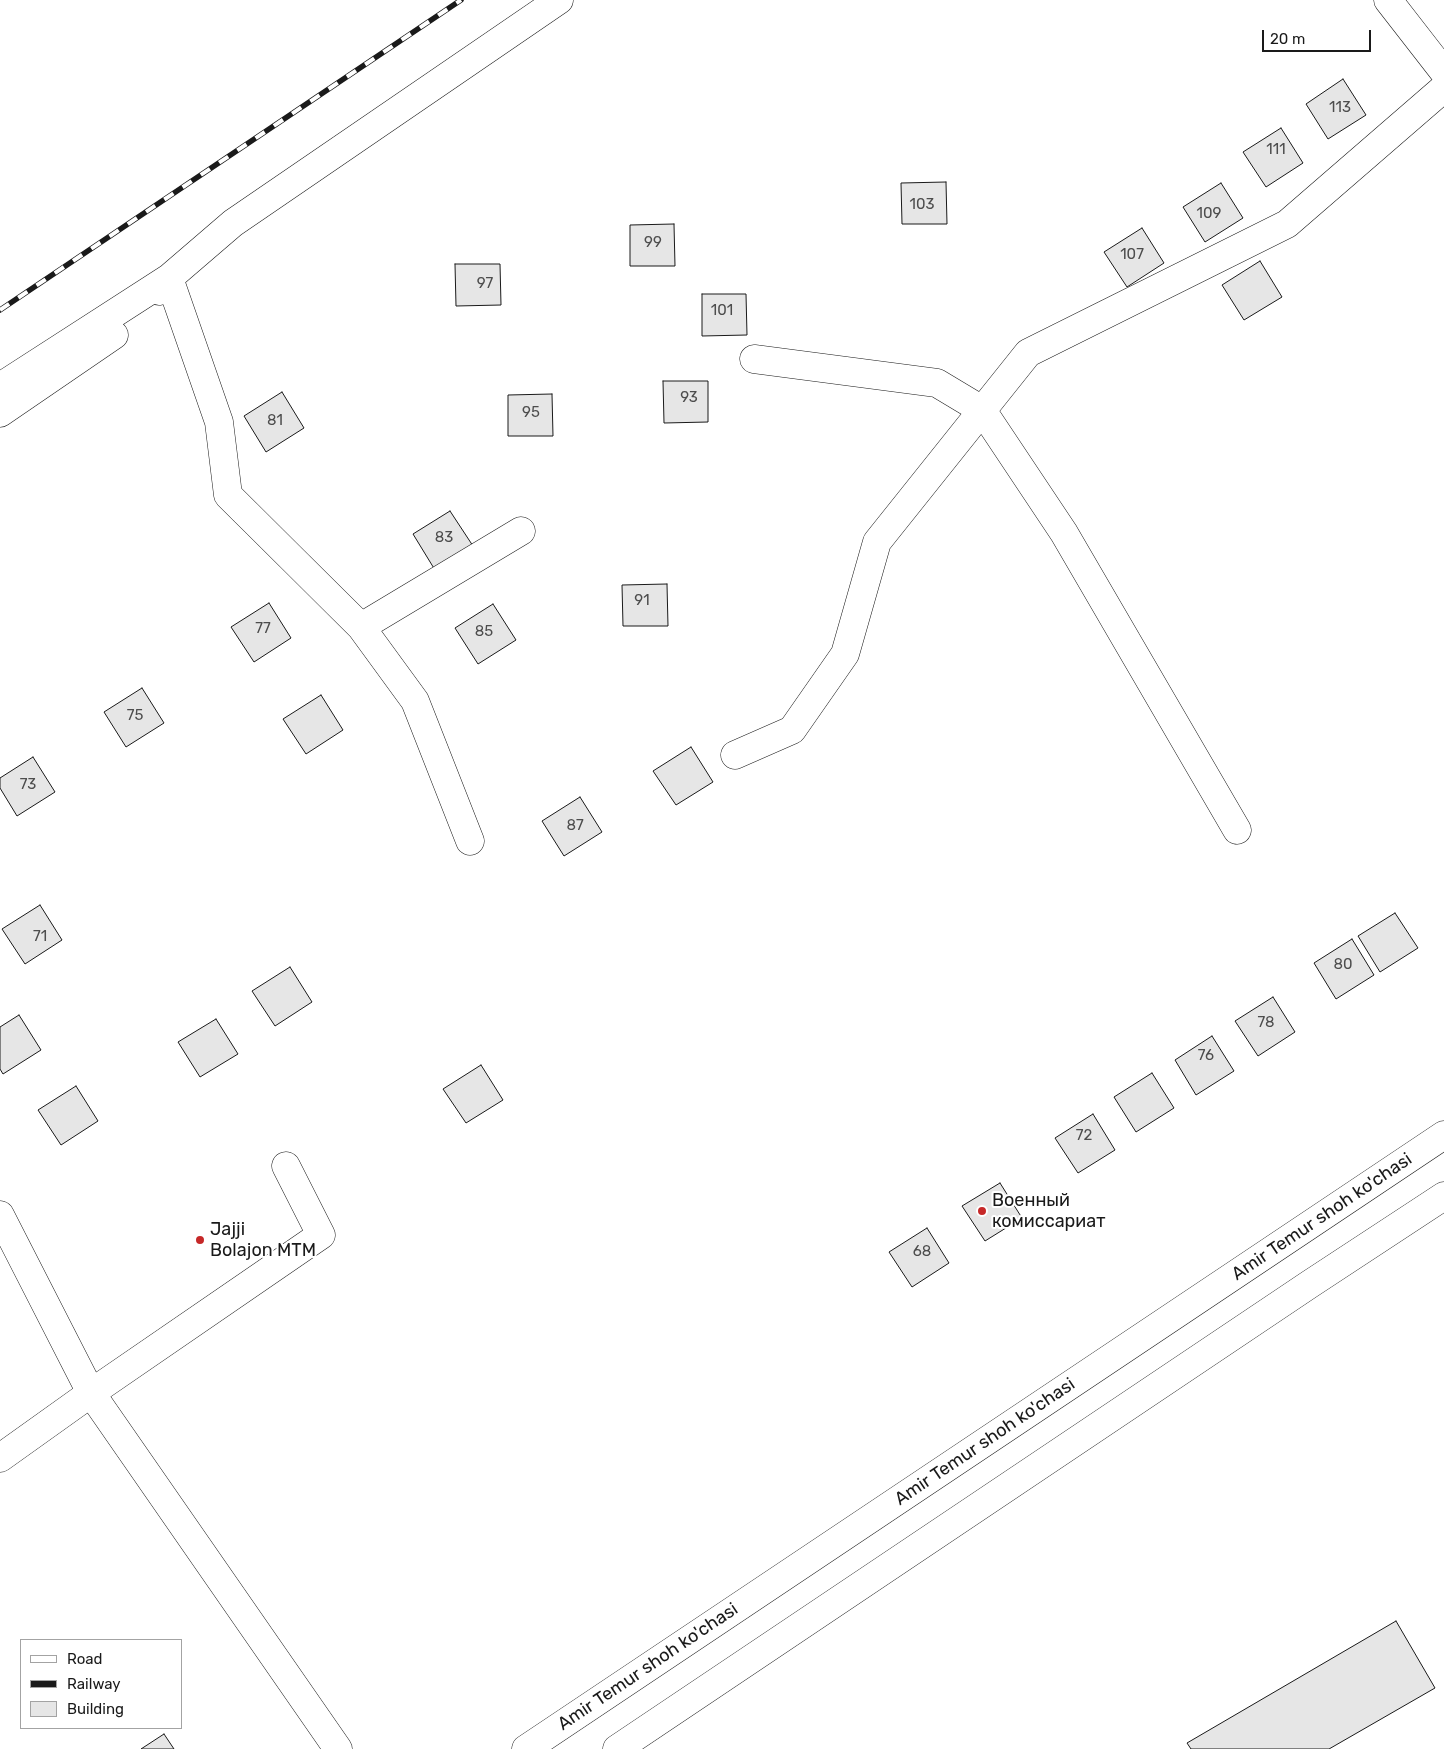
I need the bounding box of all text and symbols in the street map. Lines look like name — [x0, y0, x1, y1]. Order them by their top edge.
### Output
scale bar — [1264, 20, 1373, 52]
text: 20 m — [1270, 30, 1305, 48]
house number: 113 — [1329, 99, 1351, 117]
house number: 111 — [1266, 141, 1286, 159]
house number: 103 — [910, 196, 934, 214]
house number: 109 — [1197, 205, 1221, 223]
house number: 99 — [644, 234, 662, 252]
house number: 107 — [1120, 246, 1144, 264]
house number: 97 — [477, 275, 493, 293]
house number: 101 — [711, 302, 733, 320]
house number: 93 — [680, 389, 698, 407]
house number: 95 — [522, 404, 540, 422]
house number: 81 — [267, 412, 283, 430]
house number: 83 — [435, 529, 453, 547]
house number: 91 — [634, 592, 650, 610]
house number: 77 — [255, 620, 271, 638]
house number: 85 — [475, 623, 493, 641]
house number: 75 — [127, 707, 143, 725]
house number: 73 — [20, 776, 36, 794]
house number: 87 — [566, 817, 584, 835]
house number: 71 — [33, 928, 47, 946]
house number: 80 — [1333, 956, 1353, 974]
house number: 78 — [1257, 1014, 1275, 1032]
house number: 76 — [1198, 1047, 1214, 1065]
house number: 72 — [1076, 1127, 1092, 1145]
street label: Amir Temur shoh ko'chasi — [1228, 1149, 1416, 1285]
place label: Военный комиссариат — [992, 1190, 1105, 1232]
marker: Военный комиссариат — [976, 1205, 988, 1217]
place label: Jajji Bolajon MTM — [210, 1219, 316, 1262]
marker: Jajji Bolajon MTM — [194, 1234, 206, 1246]
house number: 68 — [913, 1243, 931, 1261]
street label: Amir Temur shoh ko'chasi — [891, 1374, 1079, 1510]
street label: Amir Temur shoh ko'chasi — [554, 1599, 742, 1735]
legend — [20, 1639, 182, 1729]
text: Road — [67, 1650, 103, 1668]
text: Railway — [67, 1675, 121, 1693]
text: Building — [67, 1700, 124, 1718]

